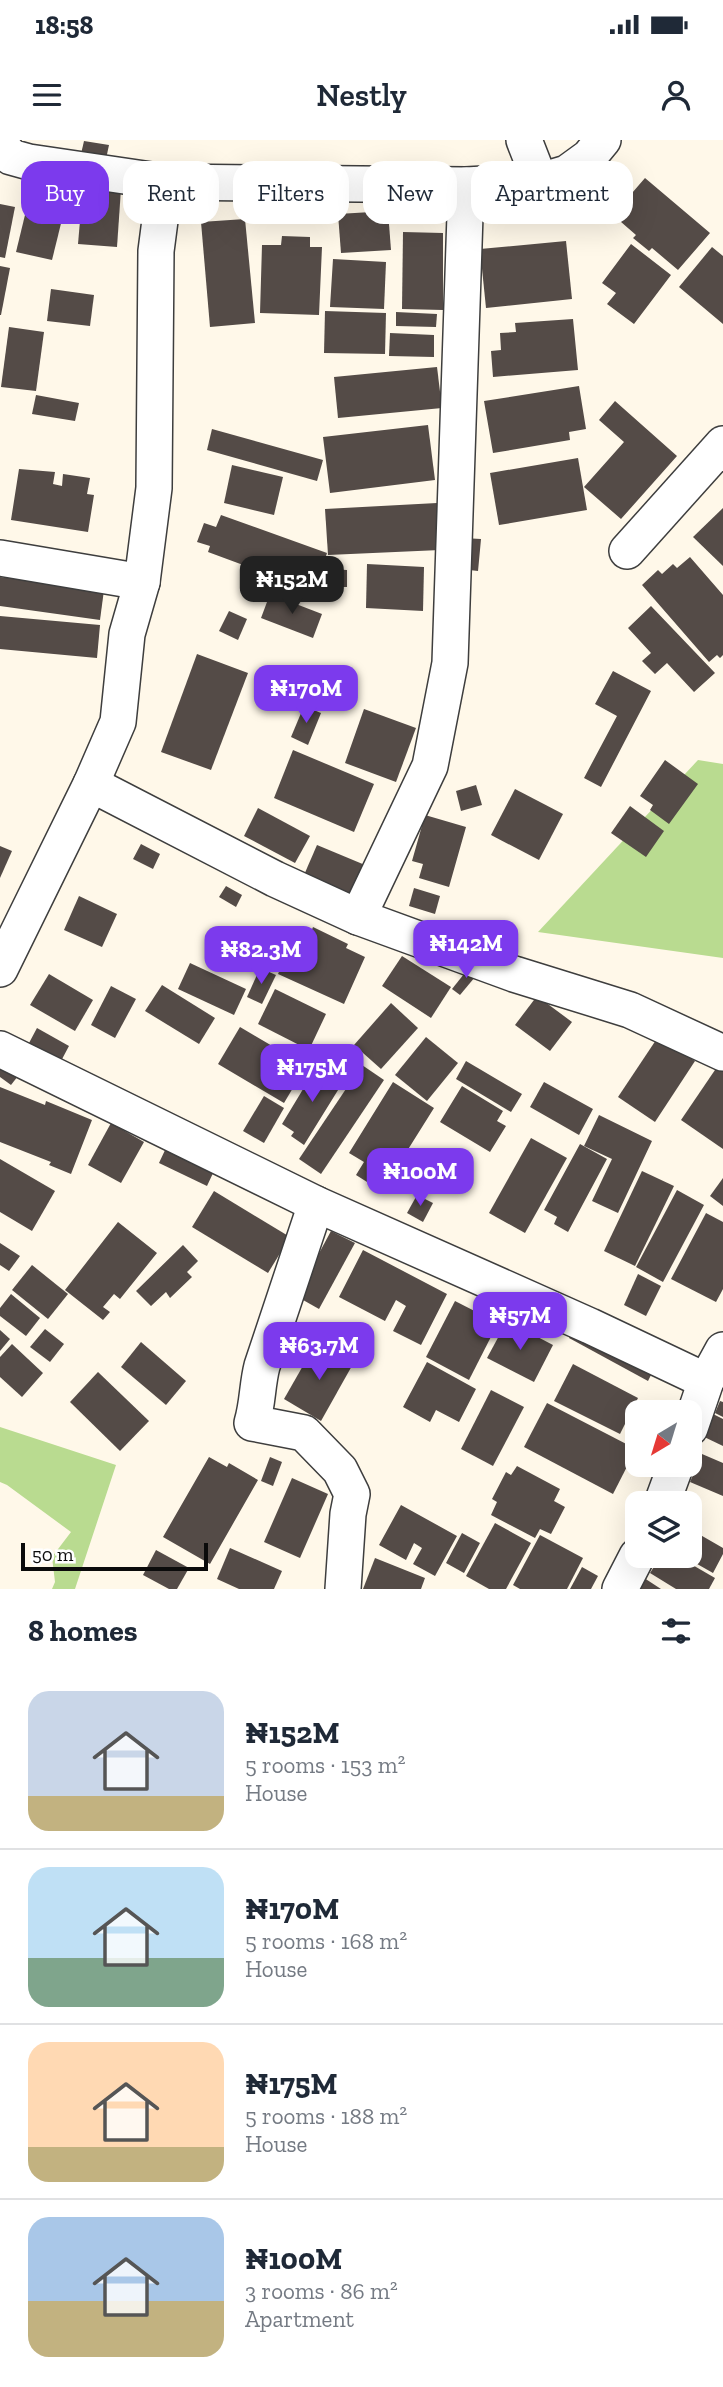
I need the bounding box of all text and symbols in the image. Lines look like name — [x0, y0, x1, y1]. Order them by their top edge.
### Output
text: 18:58 — [35, 9, 94, 41]
icon: menu — [28, 76, 66, 114]
text: Nestly — [316, 76, 407, 114]
icon: person — [657, 76, 695, 114]
chip: Buy — [21, 161, 109, 224]
chip: Rent — [123, 161, 219, 224]
chip: Filters — [233, 161, 349, 224]
chip: New — [363, 161, 457, 224]
chip: Apartment — [471, 161, 633, 224]
pin: ₦152M — [243, 556, 341, 616]
text: ₦152M — [256, 565, 328, 593]
pin: ₦170M — [257, 666, 355, 725]
text: ₦170M — [270, 674, 342, 702]
pin: ₦142M — [417, 920, 515, 980]
pin: ₦82.3M — [204, 926, 318, 986]
text: ₦142M — [429, 929, 503, 957]
text: ₦82.3M — [221, 935, 301, 963]
pin: ₦175M — [263, 1044, 361, 1104]
text: ₦175M — [277, 1053, 347, 1081]
pin: ₦100M — [371, 1149, 469, 1208]
text: ₦100M — [383, 1157, 457, 1185]
pin: ₦57M — [479, 1292, 561, 1352]
text: ₦57M — [489, 1301, 551, 1329]
pin: ₦63.7M — [262, 1322, 376, 1382]
text: ₦63.7M — [279, 1331, 359, 1359]
north arrow — [625, 1400, 702, 1477]
map controls — [625, 1400, 702, 1568]
button: layers — [625, 1491, 702, 1568]
scale bar — [21, 1540, 208, 1572]
text: 50 m — [32, 1543, 73, 1566]
icon: filters — [657, 1612, 695, 1650]
text: 8 homes — [28, 1613, 137, 1649]
text: ₦152M — [245, 1715, 339, 1751]
icon: home — [84, 1719, 168, 1803]
text: 5 rooms · 153 m² — [245, 1751, 406, 1779]
text: House — [245, 1779, 307, 1807]
text: ₦170M — [245, 1891, 339, 1927]
icon: home — [84, 1895, 168, 1979]
text: 5 rooms · 168 m² — [245, 1927, 407, 1955]
text: House — [245, 1955, 307, 1983]
text: ₦175M — [245, 2066, 338, 2102]
icon: home — [84, 2070, 168, 2154]
text: 5 rooms · 188 m² — [245, 2102, 407, 2130]
text: House — [245, 2130, 307, 2158]
text: ₦100M — [245, 2241, 342, 2277]
icon: home — [84, 2245, 168, 2329]
text: 3 rooms · 86 m² — [245, 2277, 398, 2305]
text: Apartment — [245, 2305, 354, 2333]

